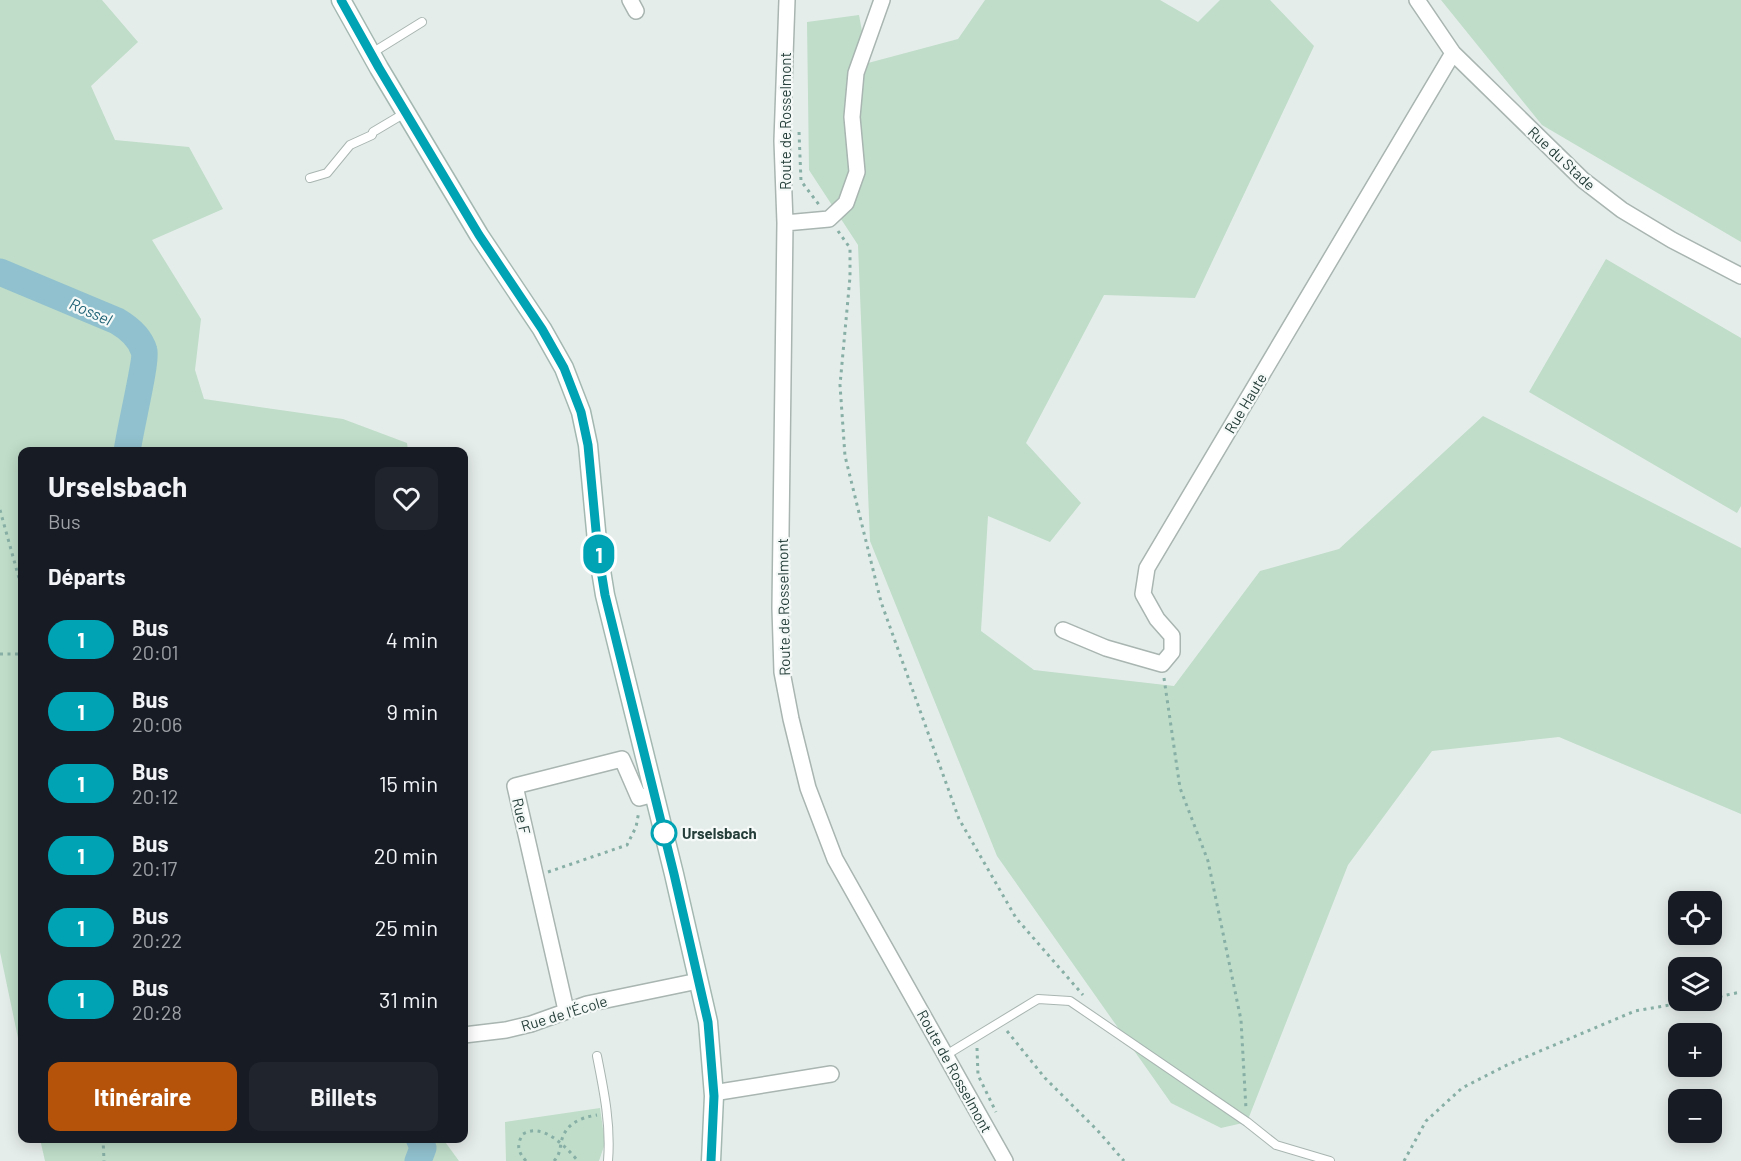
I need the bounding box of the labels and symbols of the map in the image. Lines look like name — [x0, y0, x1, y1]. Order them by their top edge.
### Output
street label: Route de Rosselmont — [776, 52, 794, 190]
street label: Rue du Stade — [1525, 122, 1599, 194]
water label: Rossel — [67, 293, 116, 329]
street label: Rue Haute — [1220, 370, 1270, 436]
line badge: 1 — [580, 534, 618, 574]
street label: Route de Rosselmont — [773, 538, 793, 676]
street label: Rue F — [509, 796, 535, 836]
marker: Urselsbach — [651, 820, 677, 846]
place label: Urselsbach — [682, 824, 757, 842]
street label: Rue de l'École — [519, 991, 609, 1035]
street label: Route de Rosselmont — [914, 1006, 996, 1136]

